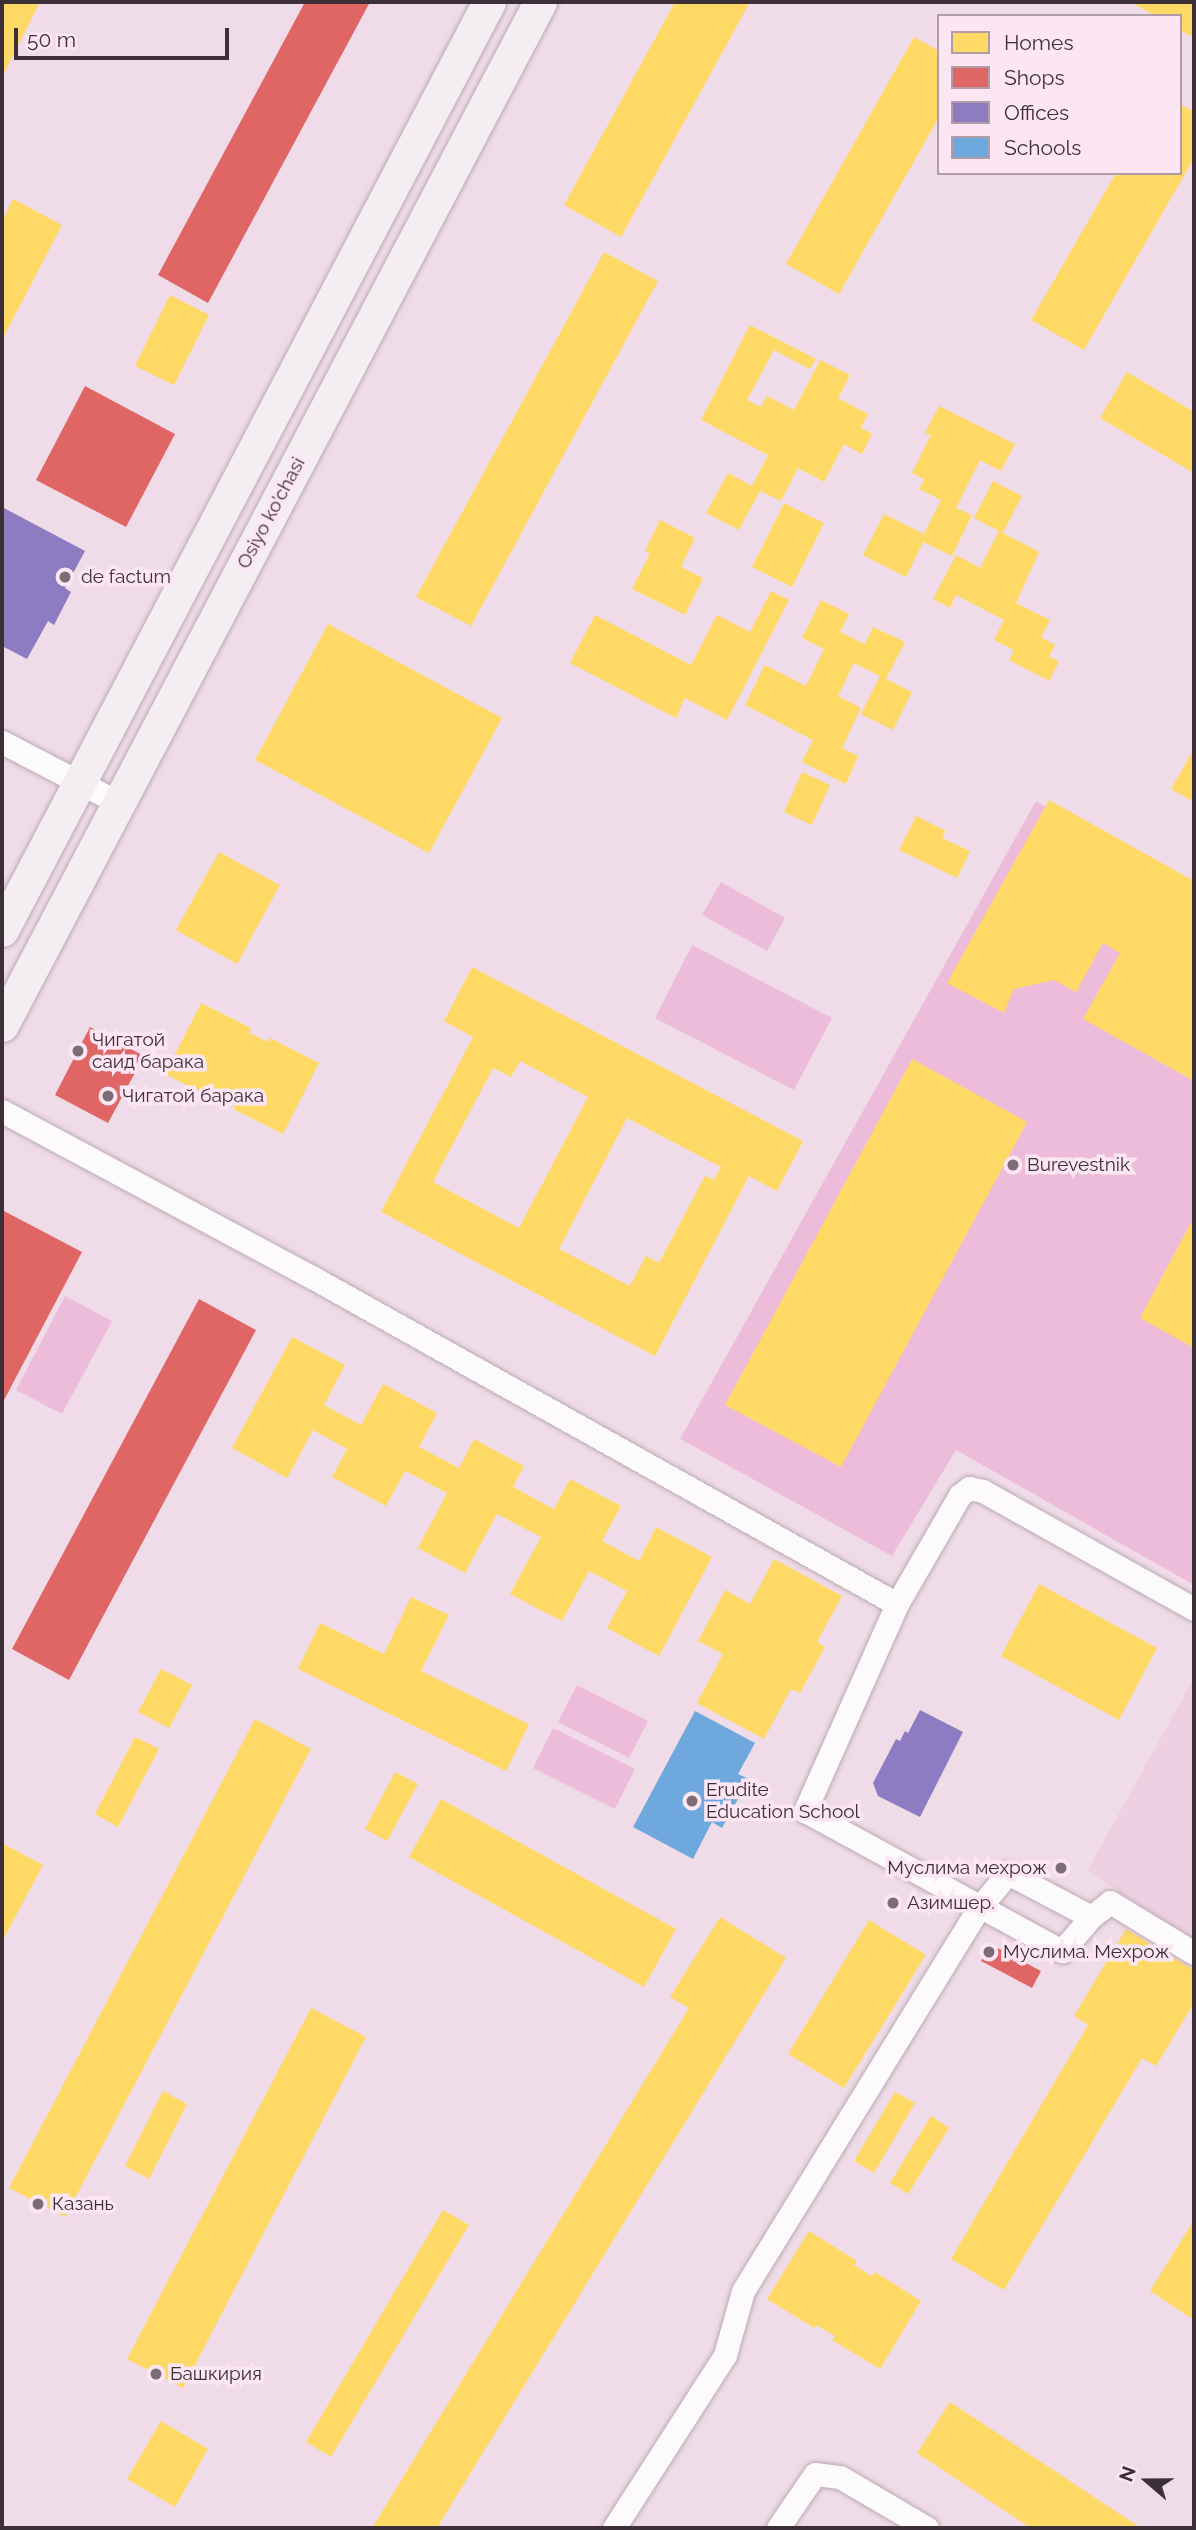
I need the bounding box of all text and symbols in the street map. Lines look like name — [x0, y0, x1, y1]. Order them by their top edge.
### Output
scale bar — [18, 14, 233, 58]
legend — [937, 14, 1182, 175]
text: 50 m — [27, 27, 76, 52]
text: Homes — [1004, 30, 1074, 55]
text: Shops — [1004, 65, 1065, 90]
text: Offices — [1004, 100, 1069, 125]
text: Schools — [1004, 135, 1081, 160]
street label: Osiyo ko'chasi — [232, 454, 310, 572]
place label: de factum — [81, 566, 171, 588]
marker: de factum — [55, 567, 75, 587]
place label: Чигатой саид барака — [92, 1029, 204, 1073]
marker: Чигатой саид барака — [70, 1043, 86, 1059]
place label: Чигатой барака — [122, 1085, 264, 1107]
marker: Чигатой барака — [100, 1088, 116, 1104]
place label: Burevestnik — [1027, 1154, 1130, 1176]
marker: Burevestnik — [1005, 1157, 1021, 1173]
place label: Erudite Education School — [706, 1779, 860, 1823]
marker: Erudite Education School — [684, 1793, 700, 1809]
place label: Муслима мехрож — [887, 1857, 1047, 1879]
marker: Муслима мехрож — [1053, 1860, 1069, 1876]
place label: Азимшер. — [907, 1892, 995, 1914]
marker: Азимшер. — [885, 1895, 901, 1911]
place label: Муслима. Мехрож — [1003, 1941, 1169, 1963]
marker: Муслима. Мехрож — [981, 1944, 997, 1960]
place label: Казань — [52, 2193, 114, 2215]
marker: Казань — [30, 2196, 46, 2212]
place label: Башкирия — [170, 2363, 262, 2385]
marker: Башкирия — [148, 2366, 164, 2382]
north arrow — [1112, 2446, 1182, 2516]
text: N — [1114, 2463, 1140, 2484]

